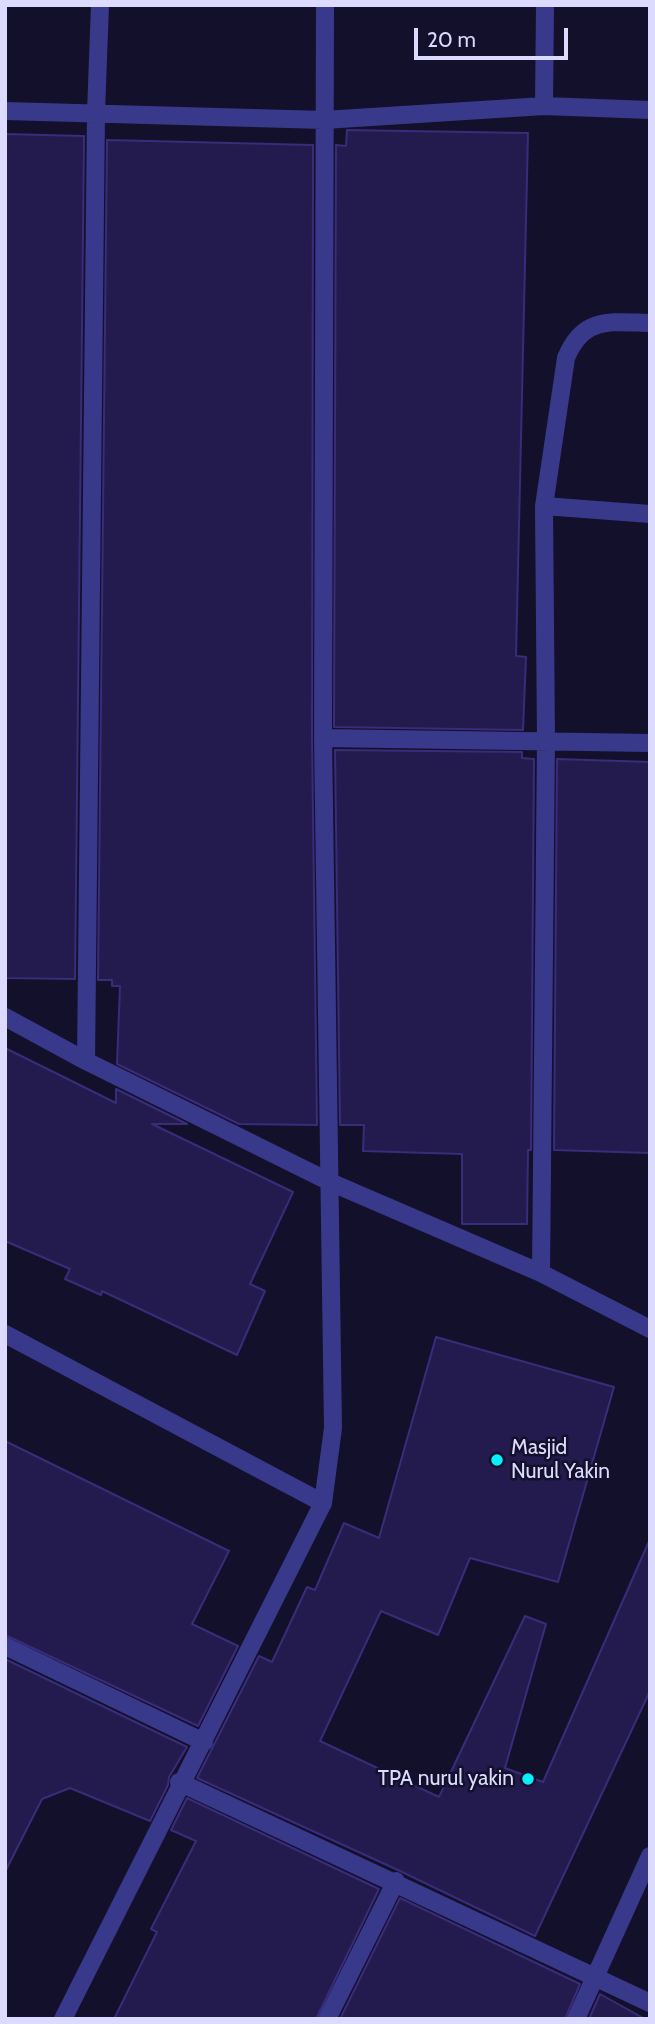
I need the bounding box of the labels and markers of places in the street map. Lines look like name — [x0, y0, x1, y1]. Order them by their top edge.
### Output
place label: Masjid Nurul Yakin — [511, 1435, 610, 1485]
marker: Masjid Nurul Yakin — [489, 1452, 505, 1468]
place label: TPA nurul yakin — [378, 1766, 514, 1792]
marker: TPA nurul yakin — [520, 1771, 536, 1787]

